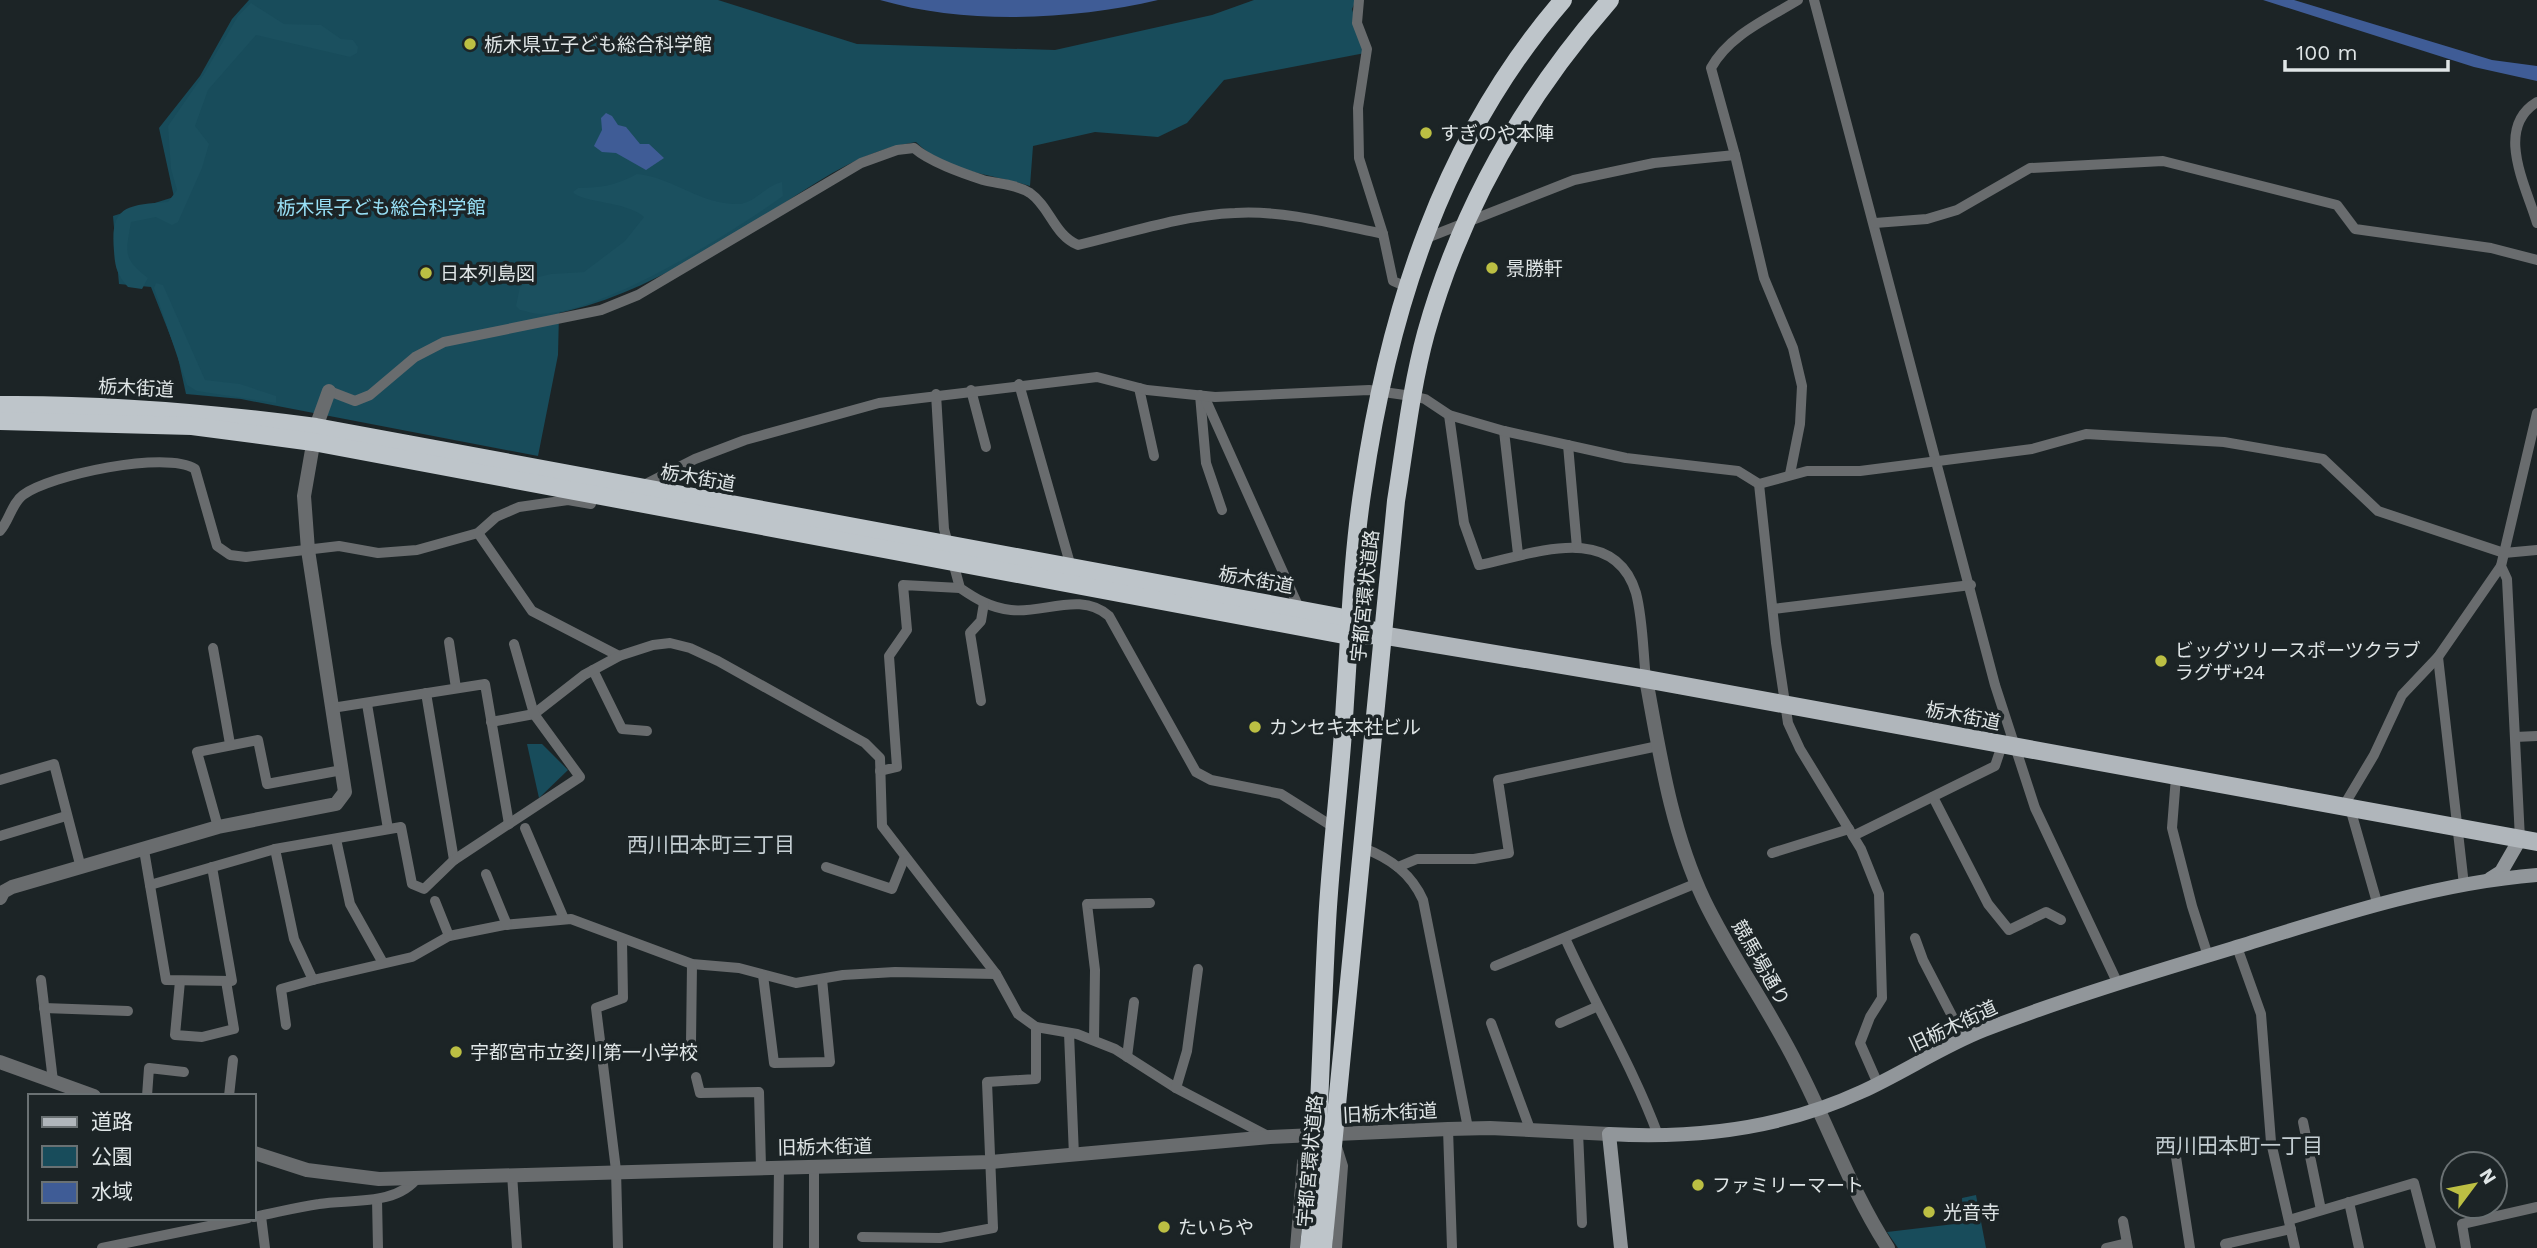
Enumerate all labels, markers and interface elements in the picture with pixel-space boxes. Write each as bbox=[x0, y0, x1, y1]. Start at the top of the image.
scale bar bbox=[2285, 28, 2448, 72]
place label: 栃木県立子ども総合科学館 bbox=[484, 33, 712, 56]
marker: 栃木県立子ども総合科学館 bbox=[462, 36, 478, 52]
text: 100 m bbox=[2296, 40, 2358, 65]
place label: すぎのや本陣 bbox=[1440, 122, 1554, 145]
marker: すぎのや本陣 bbox=[1418, 125, 1434, 141]
park label: 栃木県子ども総合科学館 bbox=[276, 196, 486, 219]
place label: 景勝軒 bbox=[1506, 257, 1563, 280]
marker: 景勝軒 bbox=[1484, 260, 1500, 276]
place label: 日本列島図 bbox=[440, 262, 535, 285]
marker: 日本列島図 bbox=[418, 265, 434, 281]
street label: 栃木街道 bbox=[97, 375, 175, 401]
street label: 栃木街道 bbox=[659, 460, 737, 496]
street label: 宇都宮環状道路 bbox=[1347, 529, 1383, 663]
street label: 栃木街道 bbox=[1217, 562, 1295, 598]
place label: ビッグツリースポーツクラブ ラグザ+24 bbox=[2175, 639, 2421, 684]
marker: ビッグツリースポーツクラブ ラグザ+24 bbox=[2153, 653, 2169, 669]
street label: 栃木街道 bbox=[1923, 697, 2003, 735]
place label: カンセキ本社ビル bbox=[1269, 716, 1421, 739]
marker: カンセキ本社ビル bbox=[1247, 719, 1263, 735]
district label: 西川田本町三丁目 bbox=[627, 832, 795, 857]
street label: 競馬場通り bbox=[1727, 916, 1795, 1010]
street label: 旧栃木街道 bbox=[1905, 995, 2001, 1057]
place label: 宇都宮市立姿川第一小学校 bbox=[470, 1041, 698, 1064]
marker: 宇都宮市立姿川第一小学校 bbox=[448, 1044, 464, 1060]
legend bbox=[28, 1094, 256, 1220]
street label: 宇都宮環状道路 bbox=[1293, 1094, 1327, 1228]
street label: 旧栃木街道 bbox=[1342, 1099, 1438, 1127]
text: 道路 bbox=[91, 1109, 133, 1134]
district label: 西川田本町一丁目 bbox=[2155, 1133, 2323, 1158]
street label: 旧栃木街道 bbox=[777, 1135, 873, 1159]
text: 公園 bbox=[91, 1144, 133, 1169]
north arrow bbox=[2439, 1150, 2509, 1220]
text: N bbox=[2475, 1164, 2501, 1188]
place label: ファミリーマート bbox=[1712, 1174, 1864, 1197]
marker: ファミリーマート bbox=[1690, 1177, 1706, 1193]
text: 水域 bbox=[91, 1179, 133, 1204]
place label: 光音寺 bbox=[1943, 1201, 2000, 1224]
marker: 光音寺 bbox=[1921, 1204, 1937, 1220]
place label: たいらや bbox=[1178, 1216, 1254, 1239]
marker: たいらや bbox=[1156, 1219, 1172, 1235]

